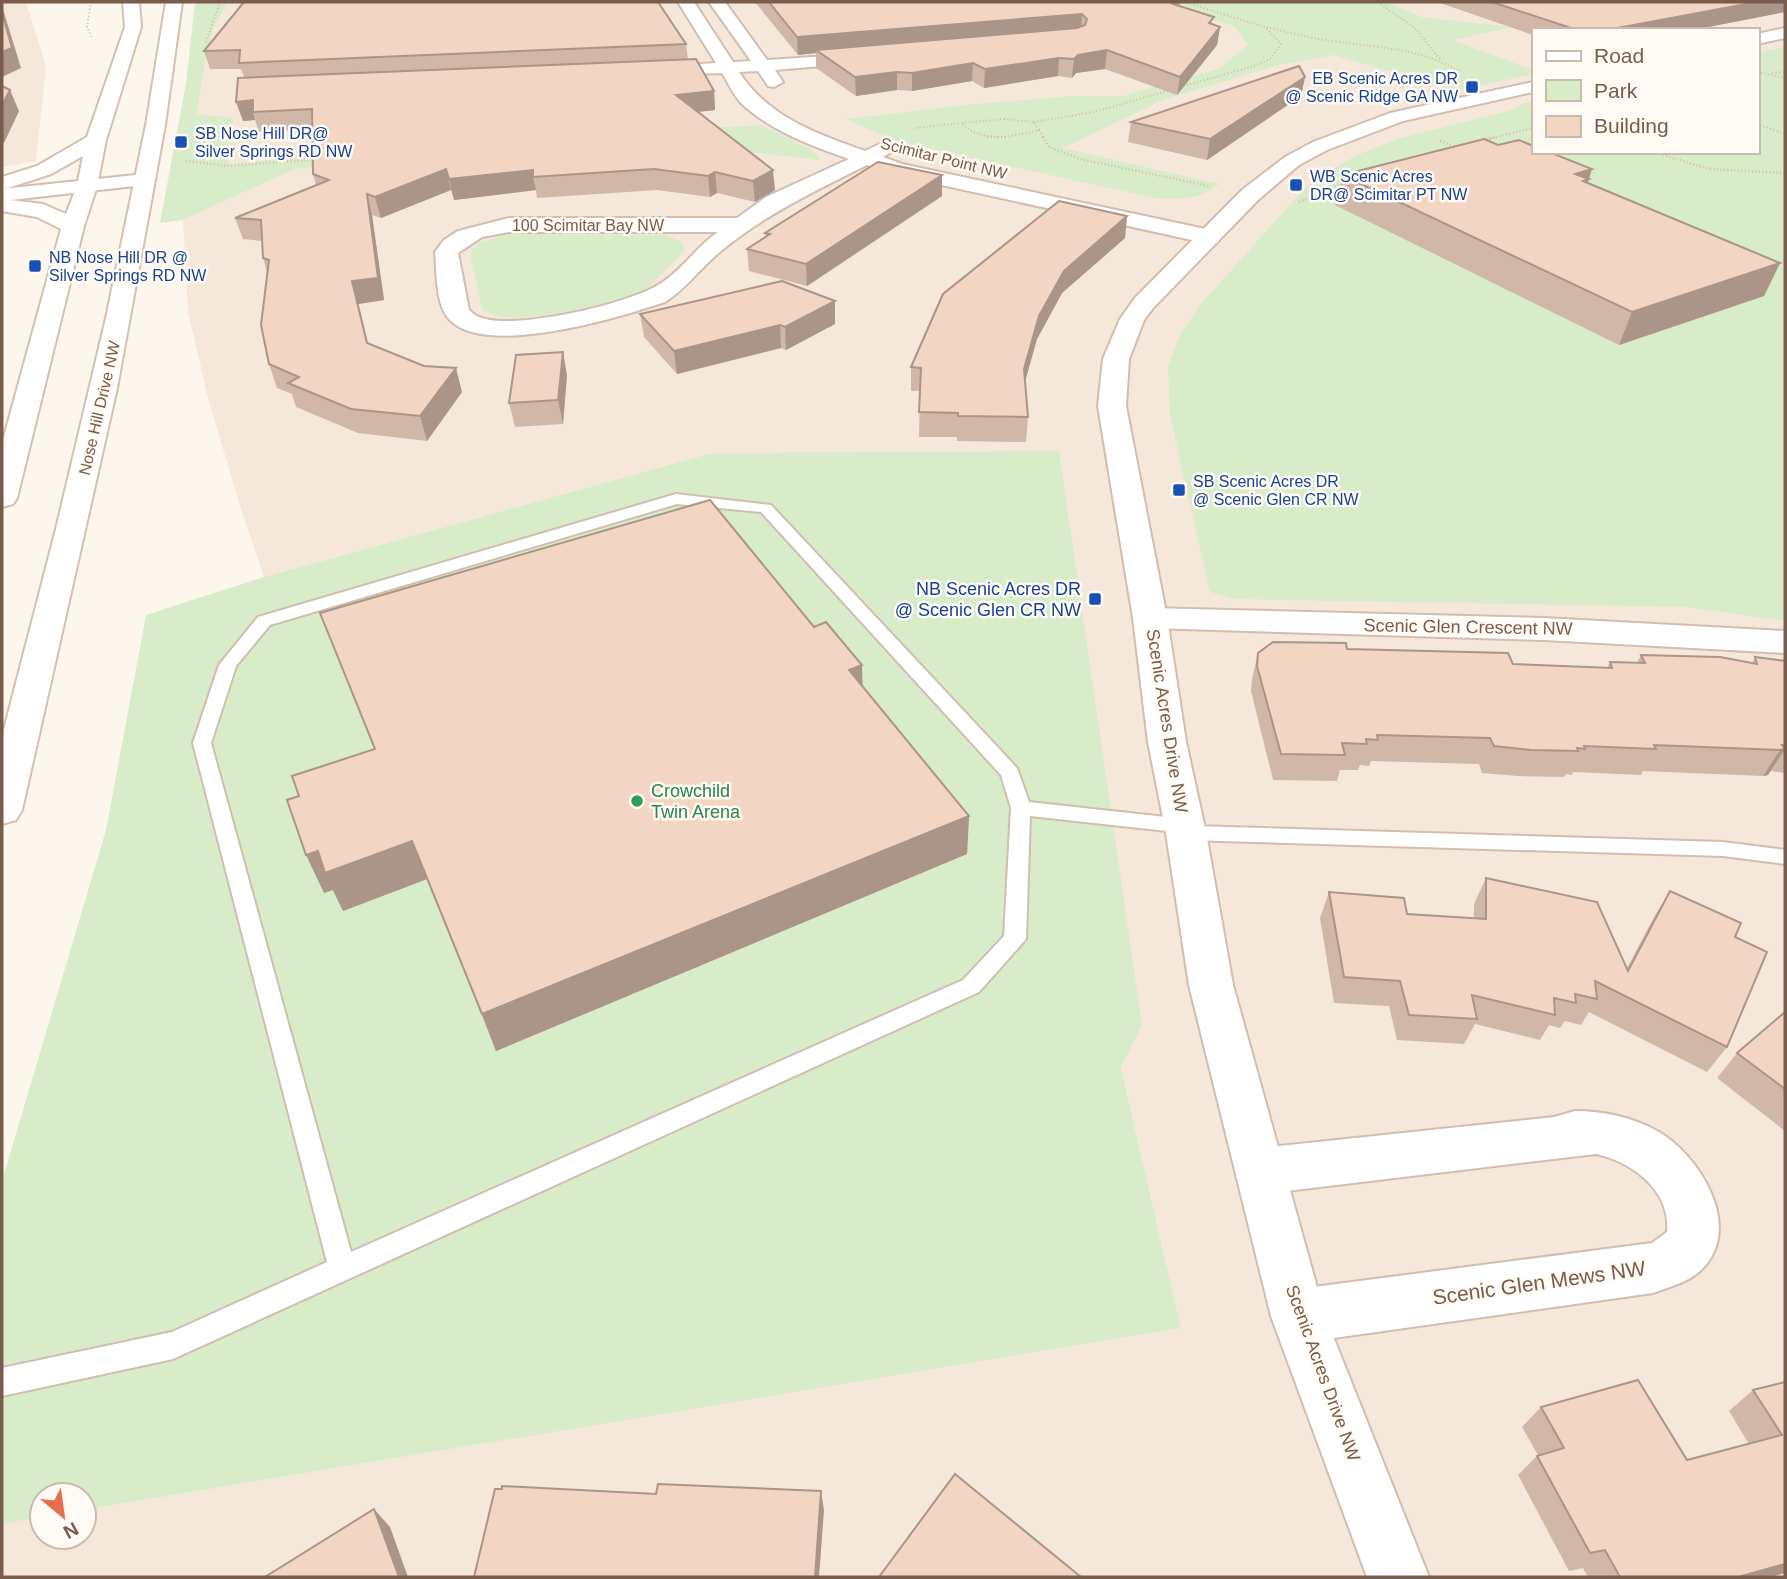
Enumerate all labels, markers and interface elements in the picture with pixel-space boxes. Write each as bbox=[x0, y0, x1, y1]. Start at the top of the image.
legend bbox=[1532, 28, 1759, 154]
text: Road bbox=[1594, 44, 1644, 67]
place label: EB Scenic Acres DR @ Scenic Ridge GA NW bbox=[1285, 70, 1459, 105]
marker: EB Scenic Acres DR @ Scenic Ridge GA NW bbox=[1464, 79, 1480, 95]
text: Park bbox=[1594, 79, 1638, 102]
text: Building bbox=[1594, 114, 1669, 137]
place label: SB Nose Hill DR@ Silver Springs RD NW bbox=[195, 125, 353, 160]
marker: SB Nose Hill DR@ Silver Springs RD NW bbox=[173, 134, 189, 150]
street label: Scimitar Point NW bbox=[879, 135, 1010, 183]
place label: WB Scenic Acres DR@ Scimitar PT NW bbox=[1310, 168, 1468, 203]
marker: WB Scenic Acres DR@ Scimitar PT NW bbox=[1288, 177, 1304, 193]
street label: 100 Scimitar Bay NW bbox=[512, 217, 665, 234]
place label: NB Nose Hill DR @ Silver Springs RD NW bbox=[49, 249, 207, 284]
marker: NB Nose Hill DR @ Silver Springs RD NW bbox=[27, 258, 43, 274]
street label: Nose Hill Drive NW bbox=[76, 339, 123, 477]
place label: SB Scenic Acres DR @ Scenic Glen CR NW bbox=[1193, 473, 1360, 508]
marker: SB Scenic Acres DR @ Scenic Glen CR NW bbox=[1171, 482, 1187, 498]
place label: NB Scenic Acres DR @ Scenic Glen CR NW bbox=[895, 579, 1081, 620]
marker: NB Scenic Acres DR @ Scenic Glen CR NW bbox=[1087, 591, 1103, 607]
street label: Scenic Glen Crescent NW bbox=[1363, 615, 1573, 639]
street label: Scenic Acres Drive NW bbox=[1143, 628, 1191, 814]
place label: Crowchild Twin Arena bbox=[651, 781, 741, 822]
marker: Crowchild Twin Arena bbox=[629, 793, 645, 809]
street label: Scenic Glen Mews NW bbox=[1431, 1256, 1647, 1309]
street label: Scenic Acres Drive NW bbox=[1282, 1282, 1364, 1464]
north arrow bbox=[28, 1481, 98, 1551]
text: N bbox=[60, 1518, 82, 1543]

